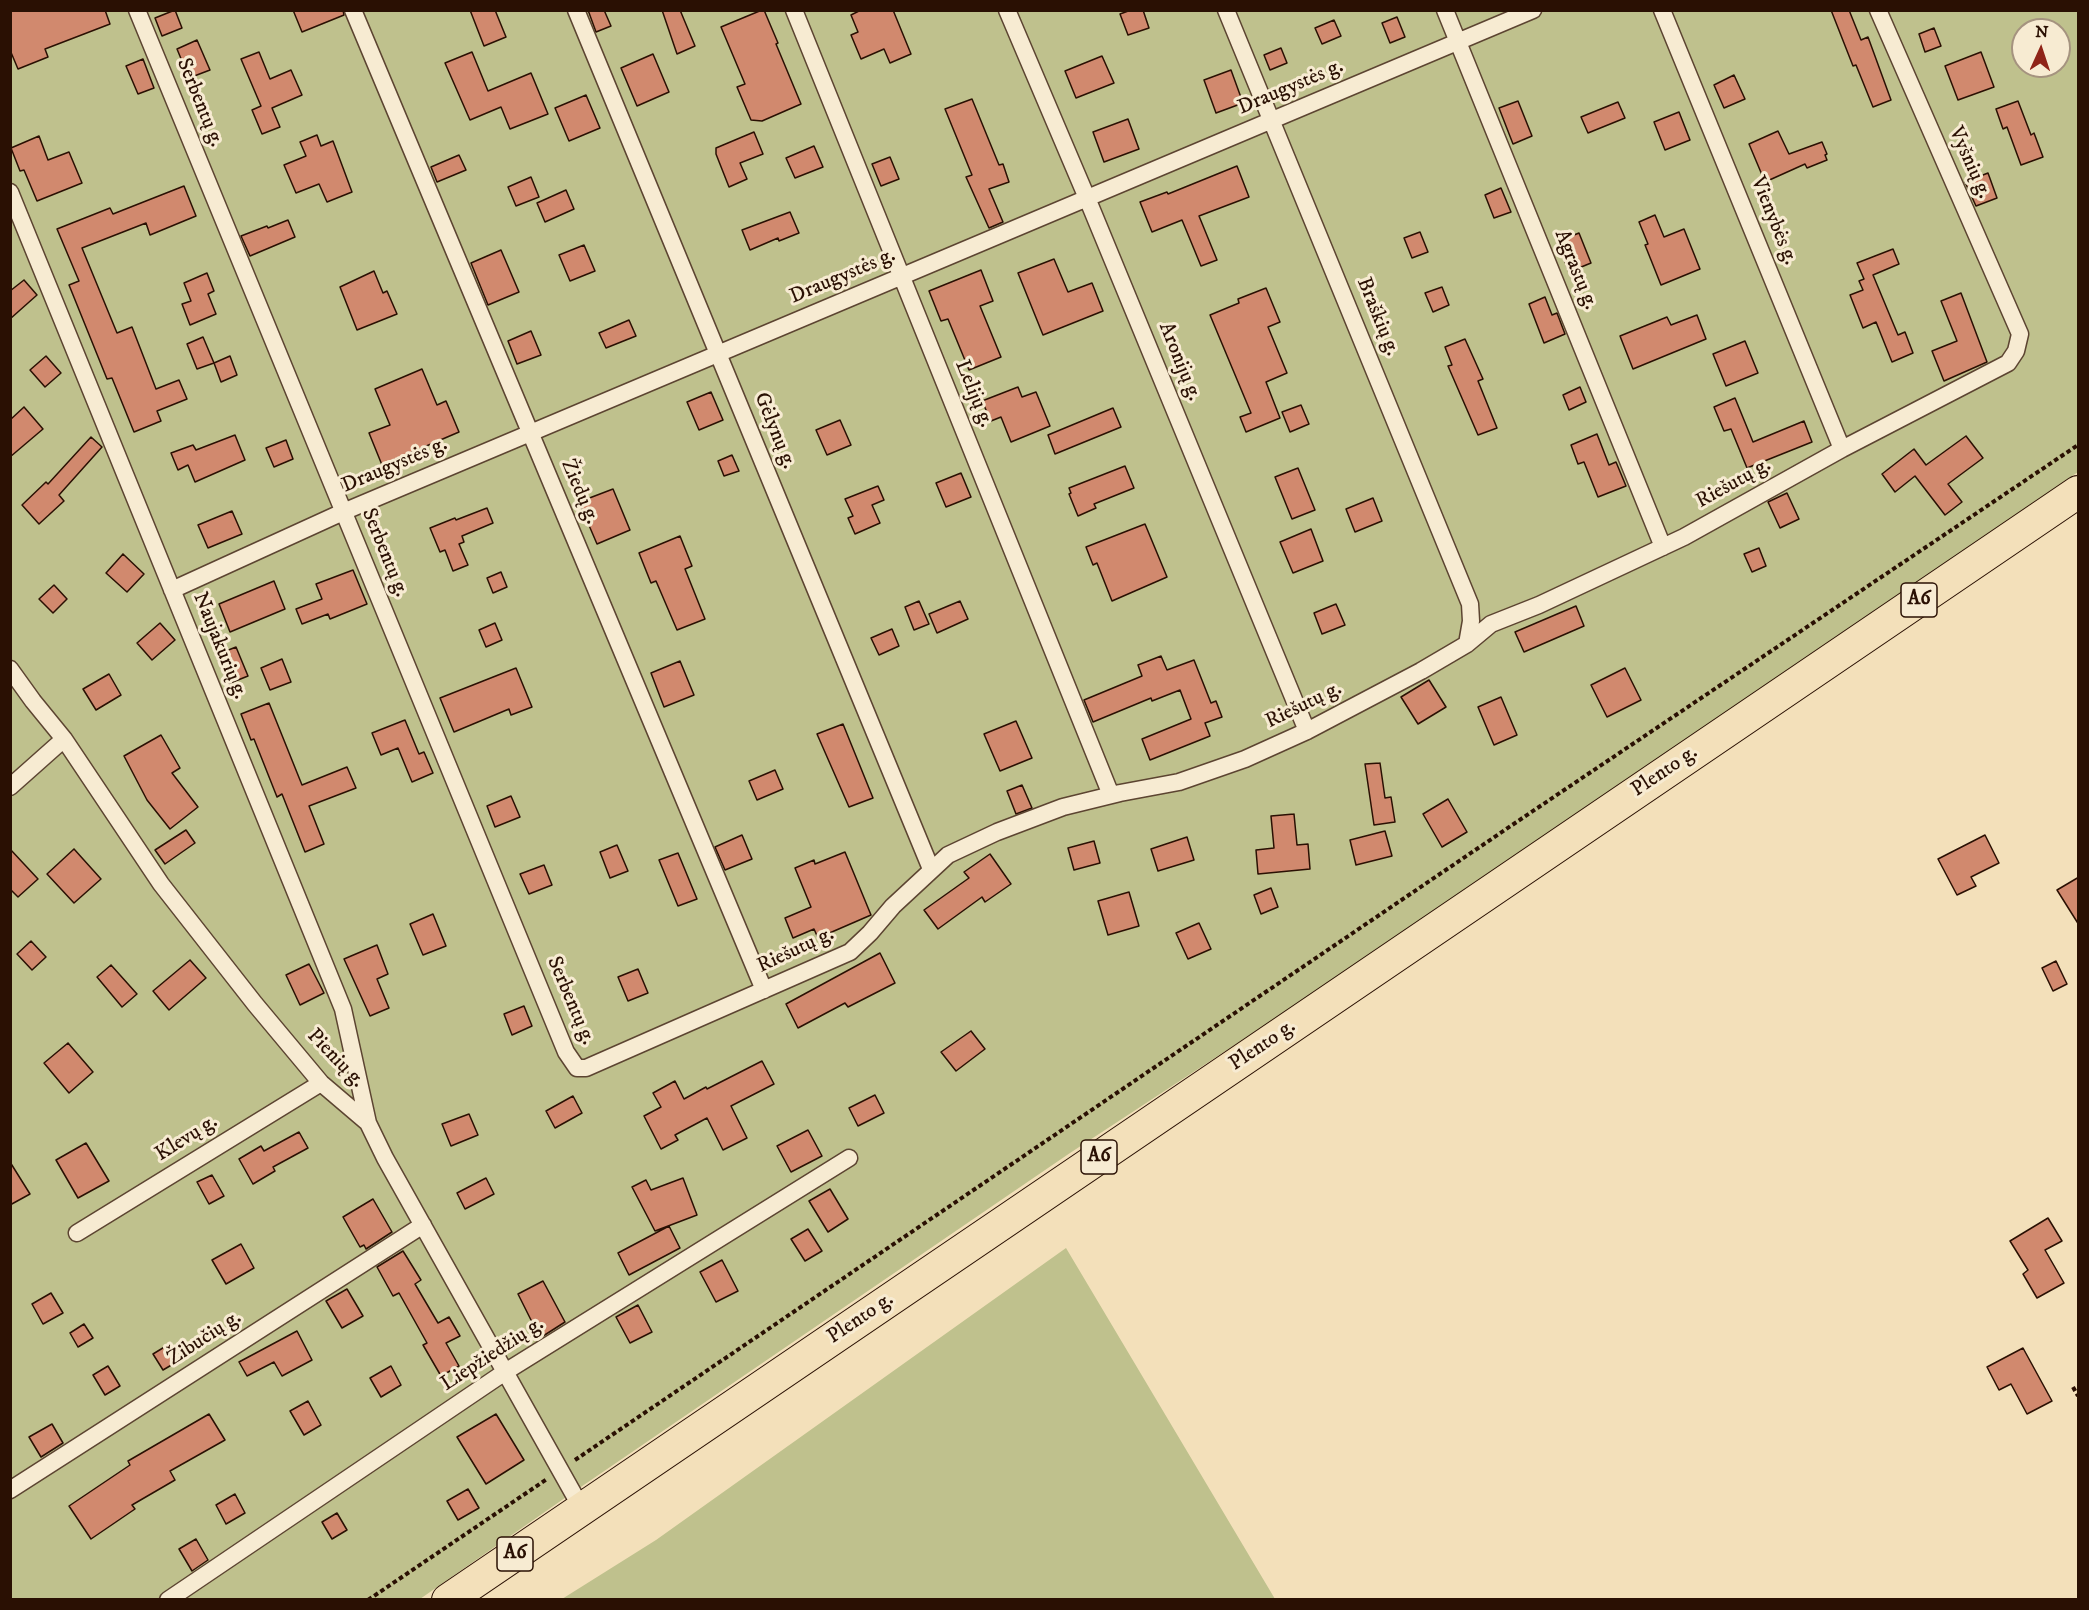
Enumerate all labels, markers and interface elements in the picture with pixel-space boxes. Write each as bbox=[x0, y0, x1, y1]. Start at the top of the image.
north arrow bbox=[2011, 18, 2071, 78]
text: N bbox=[2035, 22, 2049, 42]
street label: Serbentų g. bbox=[170, 55, 228, 151]
street label: Draugystės g. bbox=[1234, 55, 1348, 121]
street label: Vyšnių g. bbox=[1942, 123, 1996, 203]
street label: Vienybės g. bbox=[1744, 173, 1802, 269]
street label: Agrastų g. bbox=[1548, 226, 1602, 314]
street label: Draugystės g. bbox=[786, 244, 900, 310]
street label: Braškių g. bbox=[1350, 274, 1404, 360]
street label: Aronijų g. bbox=[1152, 319, 1206, 405]
street label: Lelijų g. bbox=[948, 357, 998, 431]
street label: Gėlynų g. bbox=[747, 389, 801, 473]
street label: Draugystės g. bbox=[338, 433, 452, 499]
street label: Riešutų g. bbox=[1692, 453, 1776, 515]
street label: Žiedų g. bbox=[554, 456, 604, 528]
street label: Serbentų g. bbox=[355, 505, 413, 601]
road number: A6 bbox=[1901, 583, 1937, 617]
street label: Naujakurių g. bbox=[186, 589, 252, 703]
street label: Riešutų g. bbox=[1262, 677, 1346, 735]
street label: Plento g. bbox=[1627, 741, 1703, 803]
street label: Riešutų g. bbox=[754, 922, 838, 980]
street label: Serbentų g. bbox=[540, 953, 600, 1049]
street label: Plento g. bbox=[1225, 1015, 1301, 1077]
street label: Pienių g. bbox=[301, 1024, 369, 1094]
street label: Klevų g. bbox=[151, 1110, 223, 1168]
road number: A6 bbox=[1081, 1140, 1117, 1174]
street label: Plento g. bbox=[823, 1288, 899, 1350]
street label: Žibučių g. bbox=[163, 1306, 247, 1372]
street label: Liepžiedžių g. bbox=[437, 1312, 549, 1398]
road number: A6 bbox=[497, 1537, 533, 1571]

